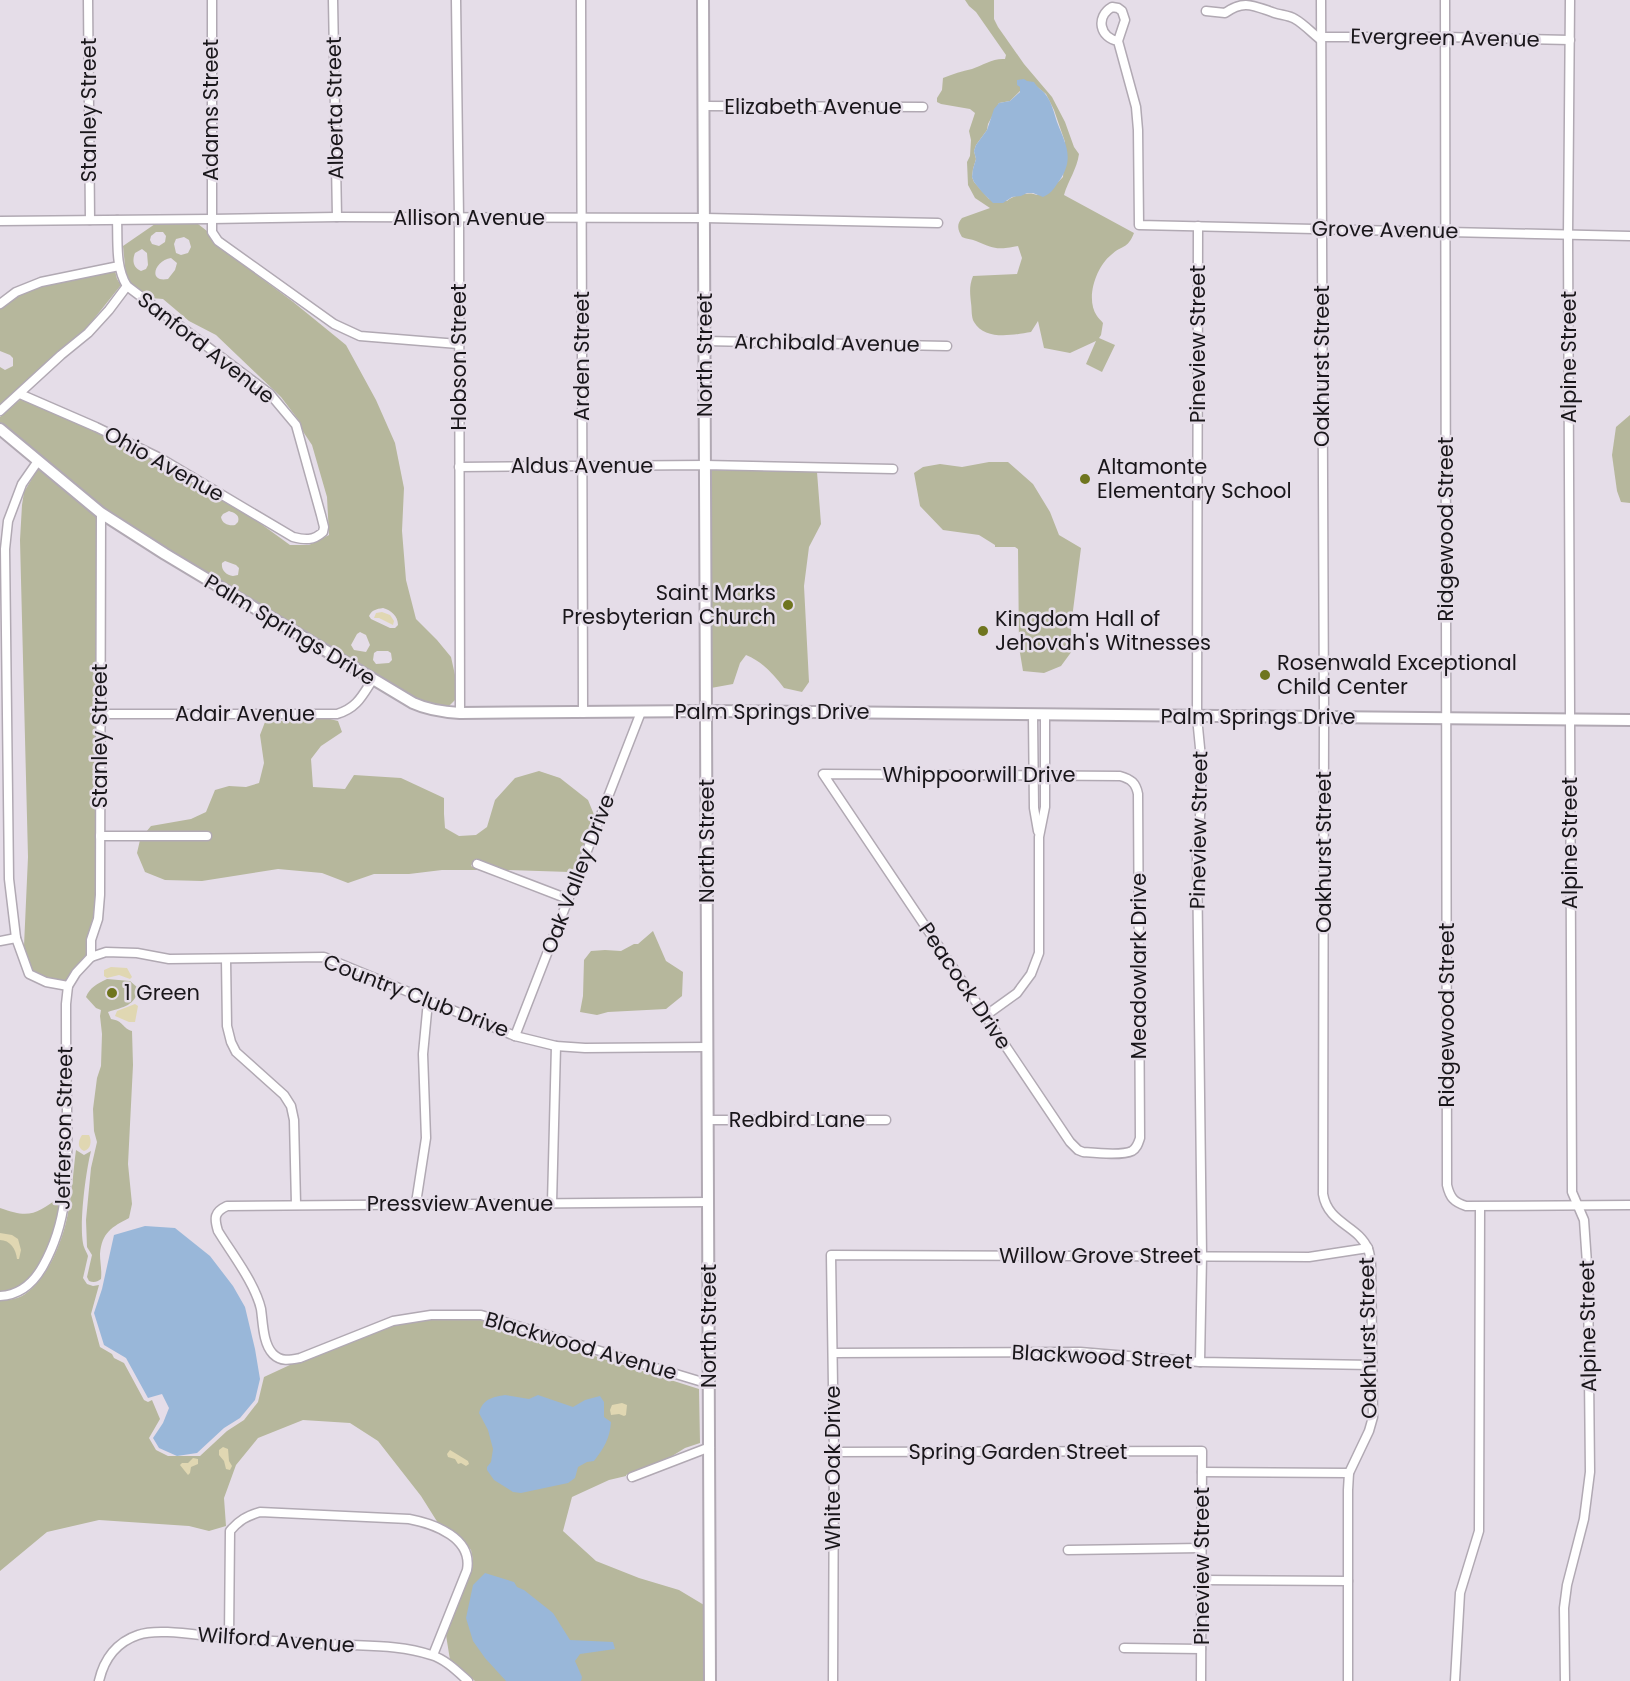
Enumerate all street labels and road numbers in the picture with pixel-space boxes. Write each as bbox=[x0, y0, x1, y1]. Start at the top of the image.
street label: Evergreen Avenue bbox=[1350, 21, 1540, 54]
street label: Alberta Street bbox=[319, 36, 350, 180]
street label: Stanley Street bbox=[74, 38, 103, 182]
street label: Adams Street bbox=[196, 39, 225, 181]
street label: Elizabeth Avenue bbox=[724, 92, 902, 121]
street label: Allison Avenue bbox=[393, 203, 545, 232]
street label: Grove Avenue bbox=[1311, 214, 1459, 245]
street label: Pineview Street bbox=[1183, 265, 1212, 423]
street label: Hobson Street bbox=[444, 283, 473, 431]
street label: Sanford Avenue bbox=[132, 285, 281, 410]
street label: Oakhurst Street bbox=[1307, 285, 1336, 447]
street label: Arden Street bbox=[567, 291, 596, 421]
street label: Alpine Street bbox=[1554, 291, 1583, 423]
street label: North Street bbox=[690, 293, 719, 417]
street label: Archibald Avenue bbox=[734, 326, 920, 359]
street label: Ohio Avenue bbox=[99, 419, 229, 508]
street label: Ridgewood Street bbox=[1431, 437, 1460, 621]
street label: Aldus Avenue bbox=[511, 451, 653, 480]
street label: Palm Springs Drive bbox=[199, 567, 381, 692]
street label: Stanley Street bbox=[85, 664, 114, 808]
street label: Palm Springs Drive bbox=[674, 697, 870, 726]
street label: Adair Avenue bbox=[175, 699, 315, 728]
street label: Palm Springs Drive bbox=[1160, 702, 1356, 731]
street label: Pineview Street bbox=[1183, 751, 1214, 909]
street label: Whippoorwill Drive bbox=[882, 760, 1076, 789]
street label: Oakhurst Street bbox=[1309, 771, 1338, 933]
street label: Alpine Street bbox=[1555, 777, 1584, 909]
street label: North Street bbox=[692, 779, 721, 903]
street label: Oak Valley Drive bbox=[534, 790, 621, 958]
street label: Meadowlark Drive bbox=[1124, 873, 1153, 1059]
street label: Peacock Drive bbox=[912, 917, 1019, 1055]
street label: Ridgewood Street bbox=[1432, 923, 1461, 1107]
street label: Country Club Drive bbox=[319, 947, 513, 1044]
street label: Jefferson Street bbox=[48, 1046, 79, 1210]
street label: Redbird Lane bbox=[729, 1105, 865, 1134]
street label: Pressview Avenue bbox=[367, 1189, 553, 1218]
street label: Willow Grove Street bbox=[999, 1241, 1201, 1270]
street label: Oakhurst Street bbox=[1352, 1257, 1383, 1419]
street label: Alpine Street bbox=[1572, 1260, 1603, 1392]
street label: North Street bbox=[694, 1264, 723, 1388]
street label: Blackwood Avenue bbox=[482, 1304, 681, 1387]
street label: Blackwood Street bbox=[1011, 1337, 1193, 1376]
street label: White Oak Drive bbox=[818, 1385, 847, 1551]
street label: Spring Garden Street bbox=[909, 1437, 1127, 1466]
street label: Pineview Street bbox=[1187, 1487, 1216, 1645]
street label: Wilford Avenue bbox=[196, 1620, 356, 1659]

